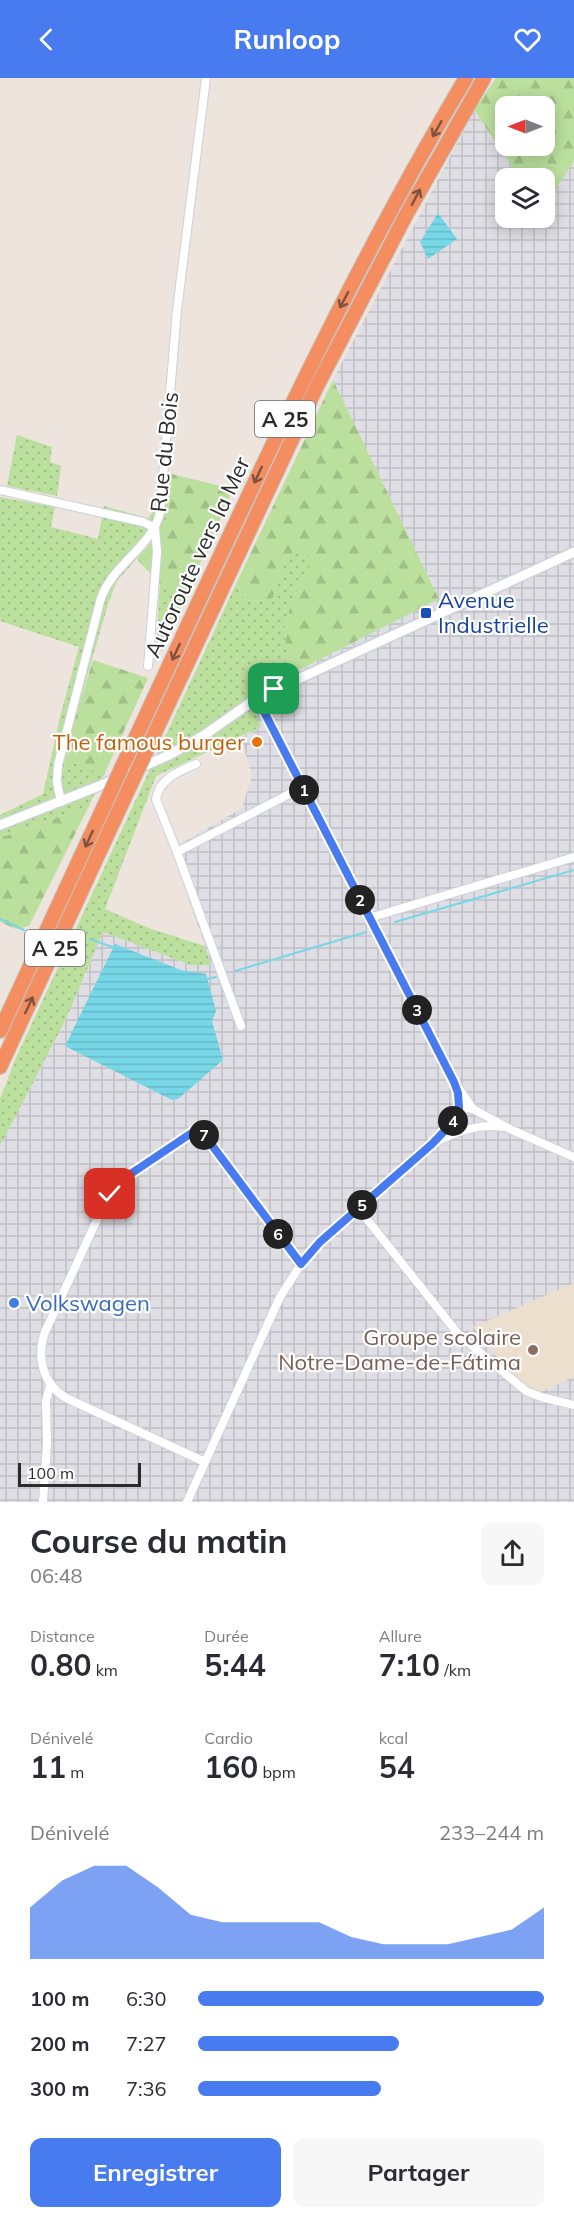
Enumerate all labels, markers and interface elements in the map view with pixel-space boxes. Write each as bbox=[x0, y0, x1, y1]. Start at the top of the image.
text: Runloop bbox=[233, 22, 341, 56]
icon: back bbox=[30, 23, 63, 56]
icon: heart bbox=[511, 23, 544, 56]
north arrow bbox=[495, 96, 555, 156]
map controls bbox=[495, 96, 555, 228]
one-way arrow bbox=[431, 120, 443, 137]
button: layers bbox=[495, 168, 555, 228]
one-way arrow bbox=[411, 189, 422, 207]
one-way arrow bbox=[338, 291, 350, 308]
street label: Rue du Bois bbox=[144, 390, 184, 514]
road number: A 25 bbox=[255, 401, 315, 437]
street label: Autoroute vers la Mer bbox=[138, 452, 256, 662]
one-way arrow bbox=[252, 465, 264, 483]
place label: Avenue Industrielle bbox=[438, 586, 549, 639]
marker: Avenue Industrielle bbox=[419, 606, 433, 620]
one-way arrow bbox=[169, 642, 181, 660]
pin bbox=[248, 663, 299, 714]
icon: arrive bbox=[257, 672, 290, 705]
place label: The famous burger bbox=[52, 728, 245, 756]
marker: The famous burger bbox=[250, 735, 264, 749]
pin: 1 bbox=[289, 775, 319, 805]
text: 1 bbox=[299, 780, 309, 800]
one-way arrow bbox=[83, 830, 94, 848]
pin: 2 bbox=[345, 885, 375, 915]
text: 2 bbox=[355, 890, 365, 910]
road number: A 25 bbox=[25, 930, 85, 966]
pin: 3 bbox=[402, 995, 432, 1025]
one-way arrow bbox=[23, 996, 35, 1014]
text: 3 bbox=[412, 1000, 422, 1020]
pin: 4 bbox=[438, 1106, 468, 1136]
text: 4 bbox=[448, 1111, 458, 1131]
pin: 7 bbox=[189, 1120, 219, 1150]
text: 7 bbox=[199, 1125, 209, 1145]
pin bbox=[84, 1168, 135, 1219]
icon: check bbox=[93, 1177, 126, 1210]
pin: 5 bbox=[347, 1190, 377, 1220]
text: 5 bbox=[357, 1195, 367, 1215]
pin: 6 bbox=[263, 1219, 293, 1249]
text: 6 bbox=[273, 1224, 283, 1244]
place label: Volkswagen bbox=[26, 1289, 150, 1317]
marker: Volkswagen bbox=[7, 1296, 21, 1310]
place label: Groupe scolaire Notre-Dame-de-Fátima bbox=[278, 1323, 521, 1376]
marker: Groupe scolaire Notre-Dame-de-Fátima bbox=[526, 1343, 540, 1357]
scale bar bbox=[18, 1460, 141, 1488]
text: 100 m bbox=[27, 1463, 74, 1483]
text: Course du matin bbox=[30, 1520, 287, 1561]
button: share bbox=[481, 1522, 544, 1585]
text: 06:48 bbox=[30, 1563, 83, 1588]
text: Distance bbox=[30, 1626, 95, 1646]
text: Durée bbox=[204, 1626, 249, 1646]
text: Allure bbox=[379, 1626, 422, 1646]
text: 0.80 bbox=[30, 1646, 91, 1684]
text: 5:44 bbox=[204, 1646, 266, 1684]
text: 7:10 bbox=[379, 1646, 440, 1684]
text: km bbox=[91, 1660, 118, 1680]
text: /km bbox=[440, 1660, 471, 1680]
text: Dénivelé bbox=[30, 1728, 93, 1748]
text: Cardio bbox=[204, 1728, 253, 1748]
text: kcal bbox=[379, 1728, 408, 1748]
text: 11 bbox=[30, 1748, 66, 1786]
text: 160 bbox=[204, 1748, 258, 1786]
text: 54 bbox=[379, 1748, 415, 1786]
text: m bbox=[66, 1762, 84, 1782]
text: bpm bbox=[258, 1762, 296, 1782]
text: Dénivelé bbox=[30, 1820, 109, 1845]
text: 233–244 m bbox=[439, 1820, 544, 1845]
text: 100 m bbox=[30, 1986, 89, 2011]
text: 6:30 bbox=[126, 1986, 167, 2011]
text: 200 m bbox=[30, 2031, 89, 2056]
text: 7:27 bbox=[126, 2031, 167, 2056]
text: 300 m bbox=[30, 2076, 89, 2101]
text: 7:36 bbox=[126, 2076, 167, 2101]
button: Enregistrer bbox=[30, 2138, 281, 2207]
button: Partager bbox=[293, 2138, 544, 2207]

